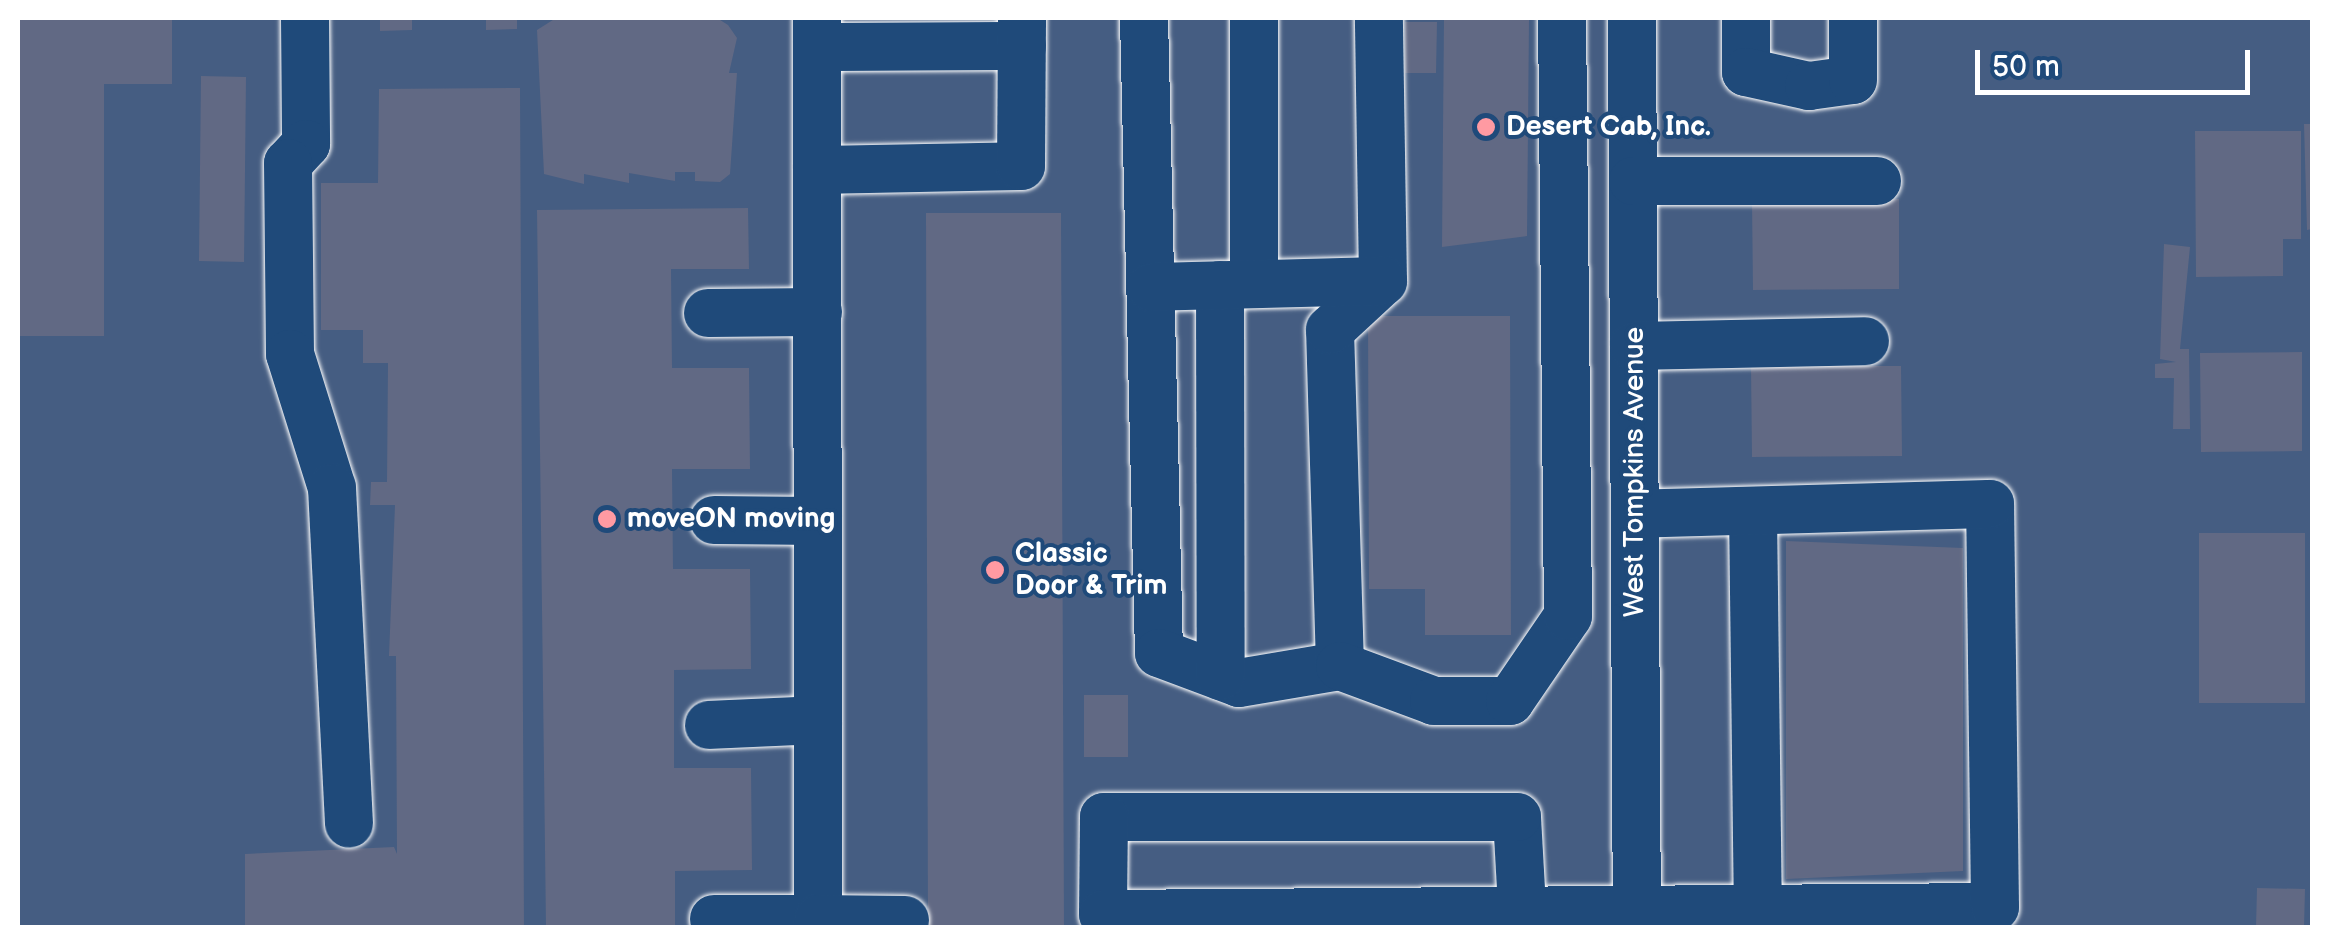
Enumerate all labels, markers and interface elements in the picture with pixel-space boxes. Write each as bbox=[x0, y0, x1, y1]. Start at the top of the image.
scale bar bbox=[1980, 30, 2255, 92]
text: 50 m bbox=[1992, 49, 2060, 85]
place label: Desert Cab, Inc. bbox=[1506, 110, 1711, 144]
marker: Desert Cab, Inc. bbox=[1475, 116, 1497, 138]
street label: West Tompkins Avenue bbox=[1618, 326, 1652, 618]
place label: moveON moving bbox=[627, 502, 835, 536]
marker: moveON moving bbox=[596, 508, 618, 530]
place label: Classic Door & Trim bbox=[1015, 537, 1167, 603]
marker: Classic Door & Trim bbox=[984, 559, 1006, 581]

